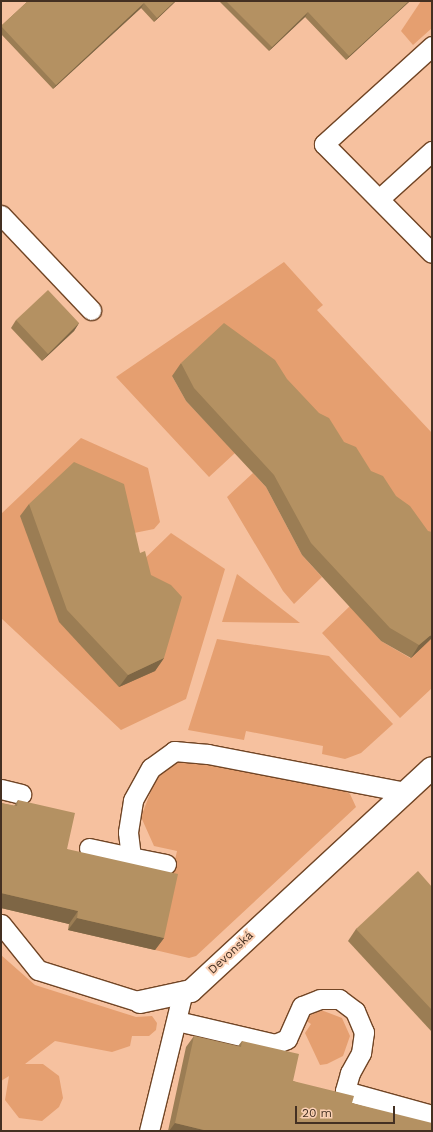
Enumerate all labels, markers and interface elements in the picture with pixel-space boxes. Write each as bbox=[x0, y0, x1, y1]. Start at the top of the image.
street label: Devonská bbox=[206, 929, 256, 977]
scale bar bbox=[297, 1098, 397, 1124]
text: 20 m bbox=[302, 1106, 332, 1120]

